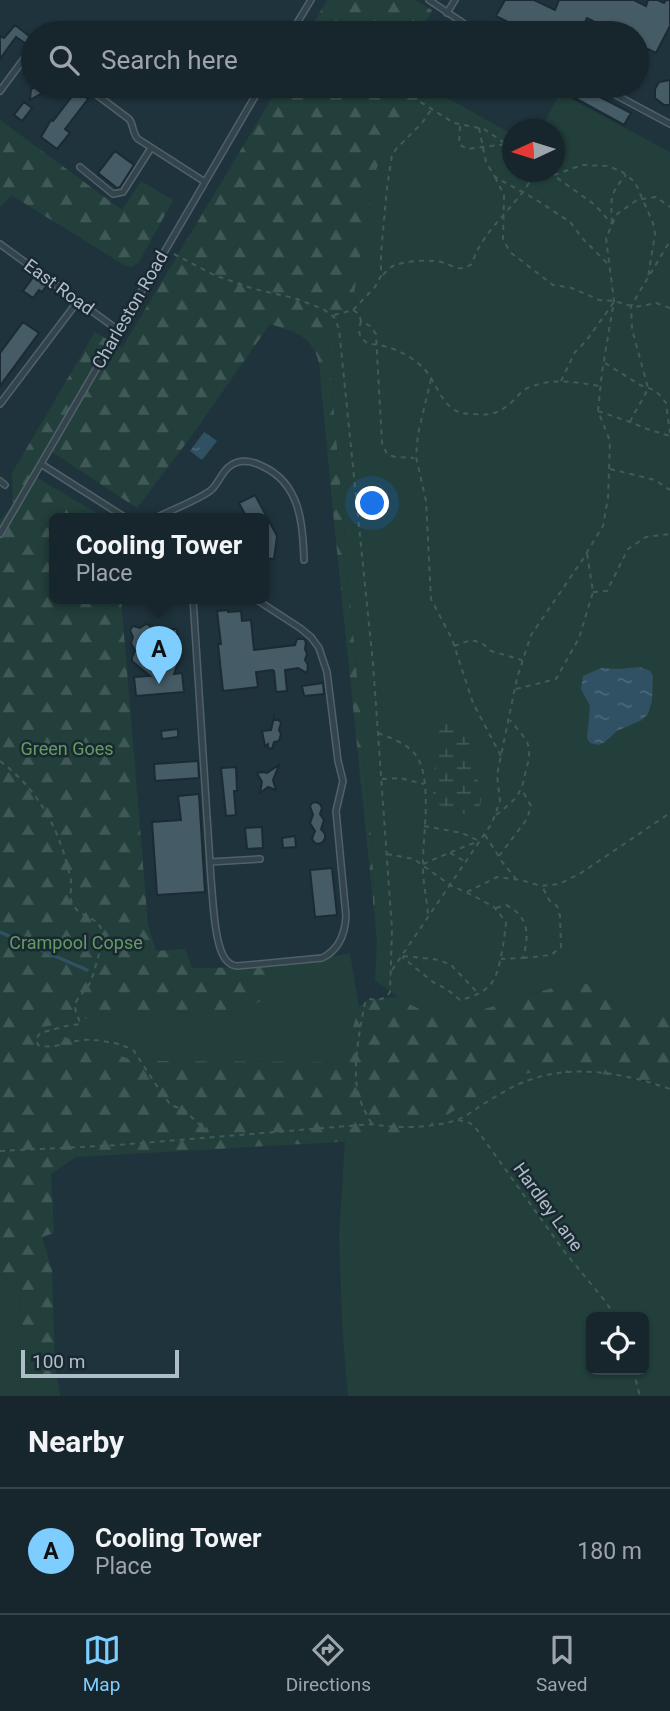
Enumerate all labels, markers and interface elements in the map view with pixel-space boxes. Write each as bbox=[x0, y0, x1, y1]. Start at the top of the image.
search box bbox=[21, 21, 649, 98]
icon: search bbox=[45, 41, 83, 79]
text: Search here bbox=[101, 45, 238, 75]
north arrow bbox=[502, 119, 565, 182]
street label: Charleston Road bbox=[87, 247, 172, 372]
street label: East Road bbox=[20, 254, 98, 319]
your location bbox=[355, 486, 389, 520]
popup bbox=[49, 513, 269, 604]
text: Cooling Tower bbox=[76, 530, 242, 560]
text: Place bbox=[76, 560, 133, 587]
pin: A bbox=[136, 626, 182, 684]
park label: Green Goes bbox=[20, 738, 114, 759]
park label: Crampool Copse bbox=[9, 932, 143, 953]
street label: Hardley Lane bbox=[509, 1158, 588, 1255]
map controls bbox=[586, 1312, 649, 1375]
button: locate bbox=[586, 1312, 649, 1375]
scale bar bbox=[21, 1347, 178, 1379]
text: 100 m bbox=[32, 1350, 85, 1373]
text: Nearby bbox=[28, 1424, 124, 1459]
text: Cooling Tower bbox=[95, 1523, 262, 1553]
text: A bbox=[43, 1538, 59, 1565]
text: 180 m bbox=[577, 1538, 642, 1565]
text: Place bbox=[95, 1553, 152, 1580]
tab: Map bbox=[83, 1631, 121, 1696]
tab: Directions bbox=[286, 1631, 371, 1696]
tab: Saved bbox=[536, 1631, 587, 1696]

